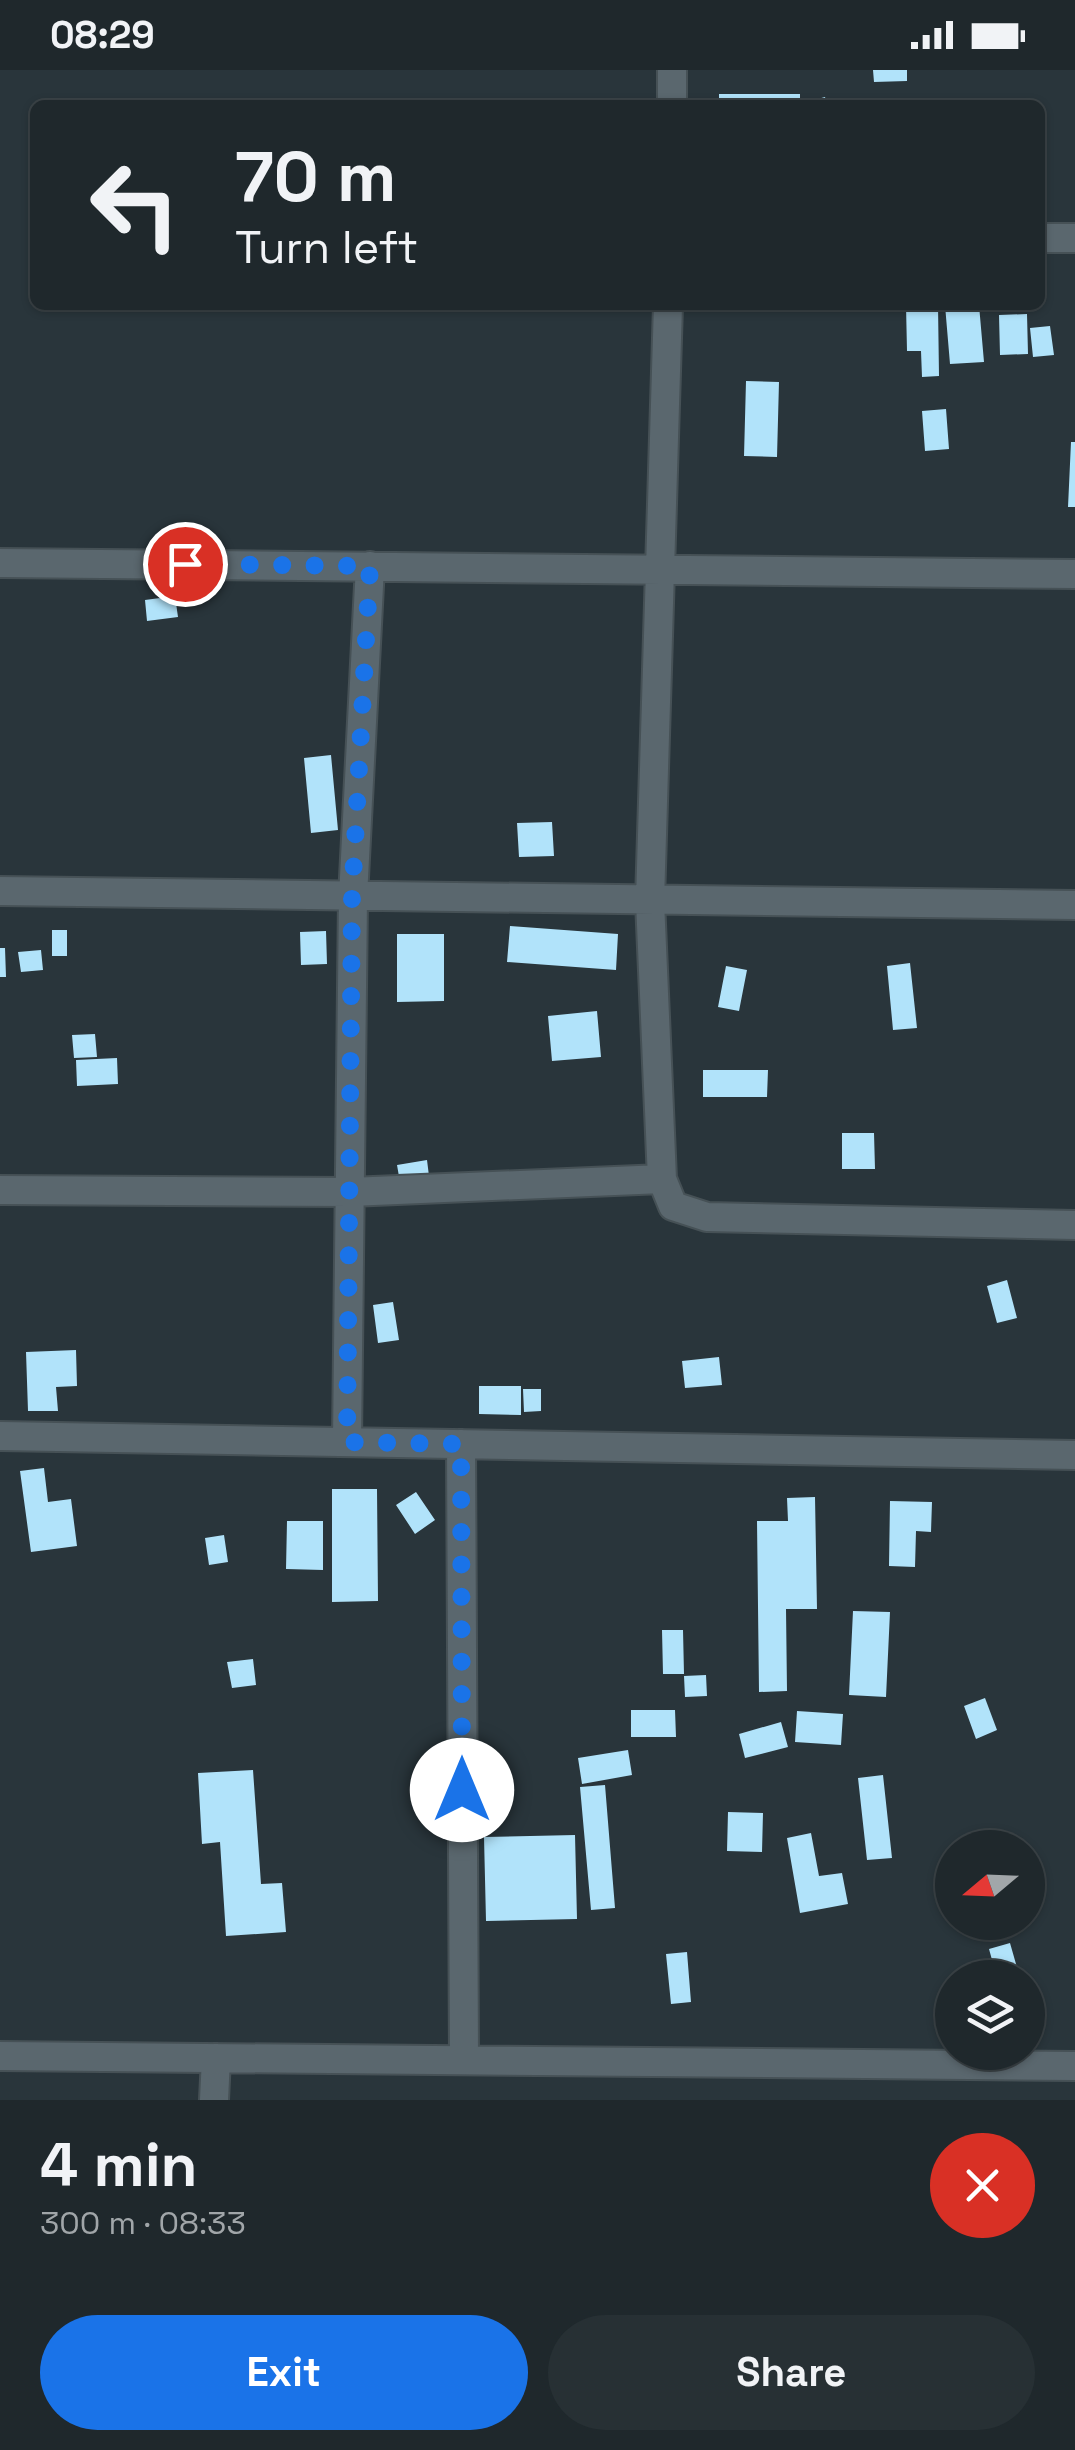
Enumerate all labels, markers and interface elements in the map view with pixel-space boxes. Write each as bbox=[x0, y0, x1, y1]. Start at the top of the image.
text: 08:29 bbox=[50, 11, 155, 59]
text: 70 m bbox=[235, 132, 396, 221]
icon: left bbox=[70, 140, 200, 270]
text: Turn left bbox=[235, 219, 418, 276]
pin bbox=[143, 522, 228, 607]
icon: arrive bbox=[158, 537, 213, 592]
position arrow bbox=[410, 1738, 514, 1842]
north arrow bbox=[935, 1830, 1045, 1940]
map controls bbox=[935, 1830, 1045, 2070]
button: layers bbox=[935, 1960, 1045, 2070]
text: 4 min bbox=[40, 2127, 198, 2204]
button: close bbox=[930, 2133, 1035, 2238]
text: 300 m · 08:33 bbox=[40, 2203, 246, 2243]
button: Exit bbox=[40, 2315, 528, 2430]
button: Share bbox=[548, 2315, 1035, 2430]

